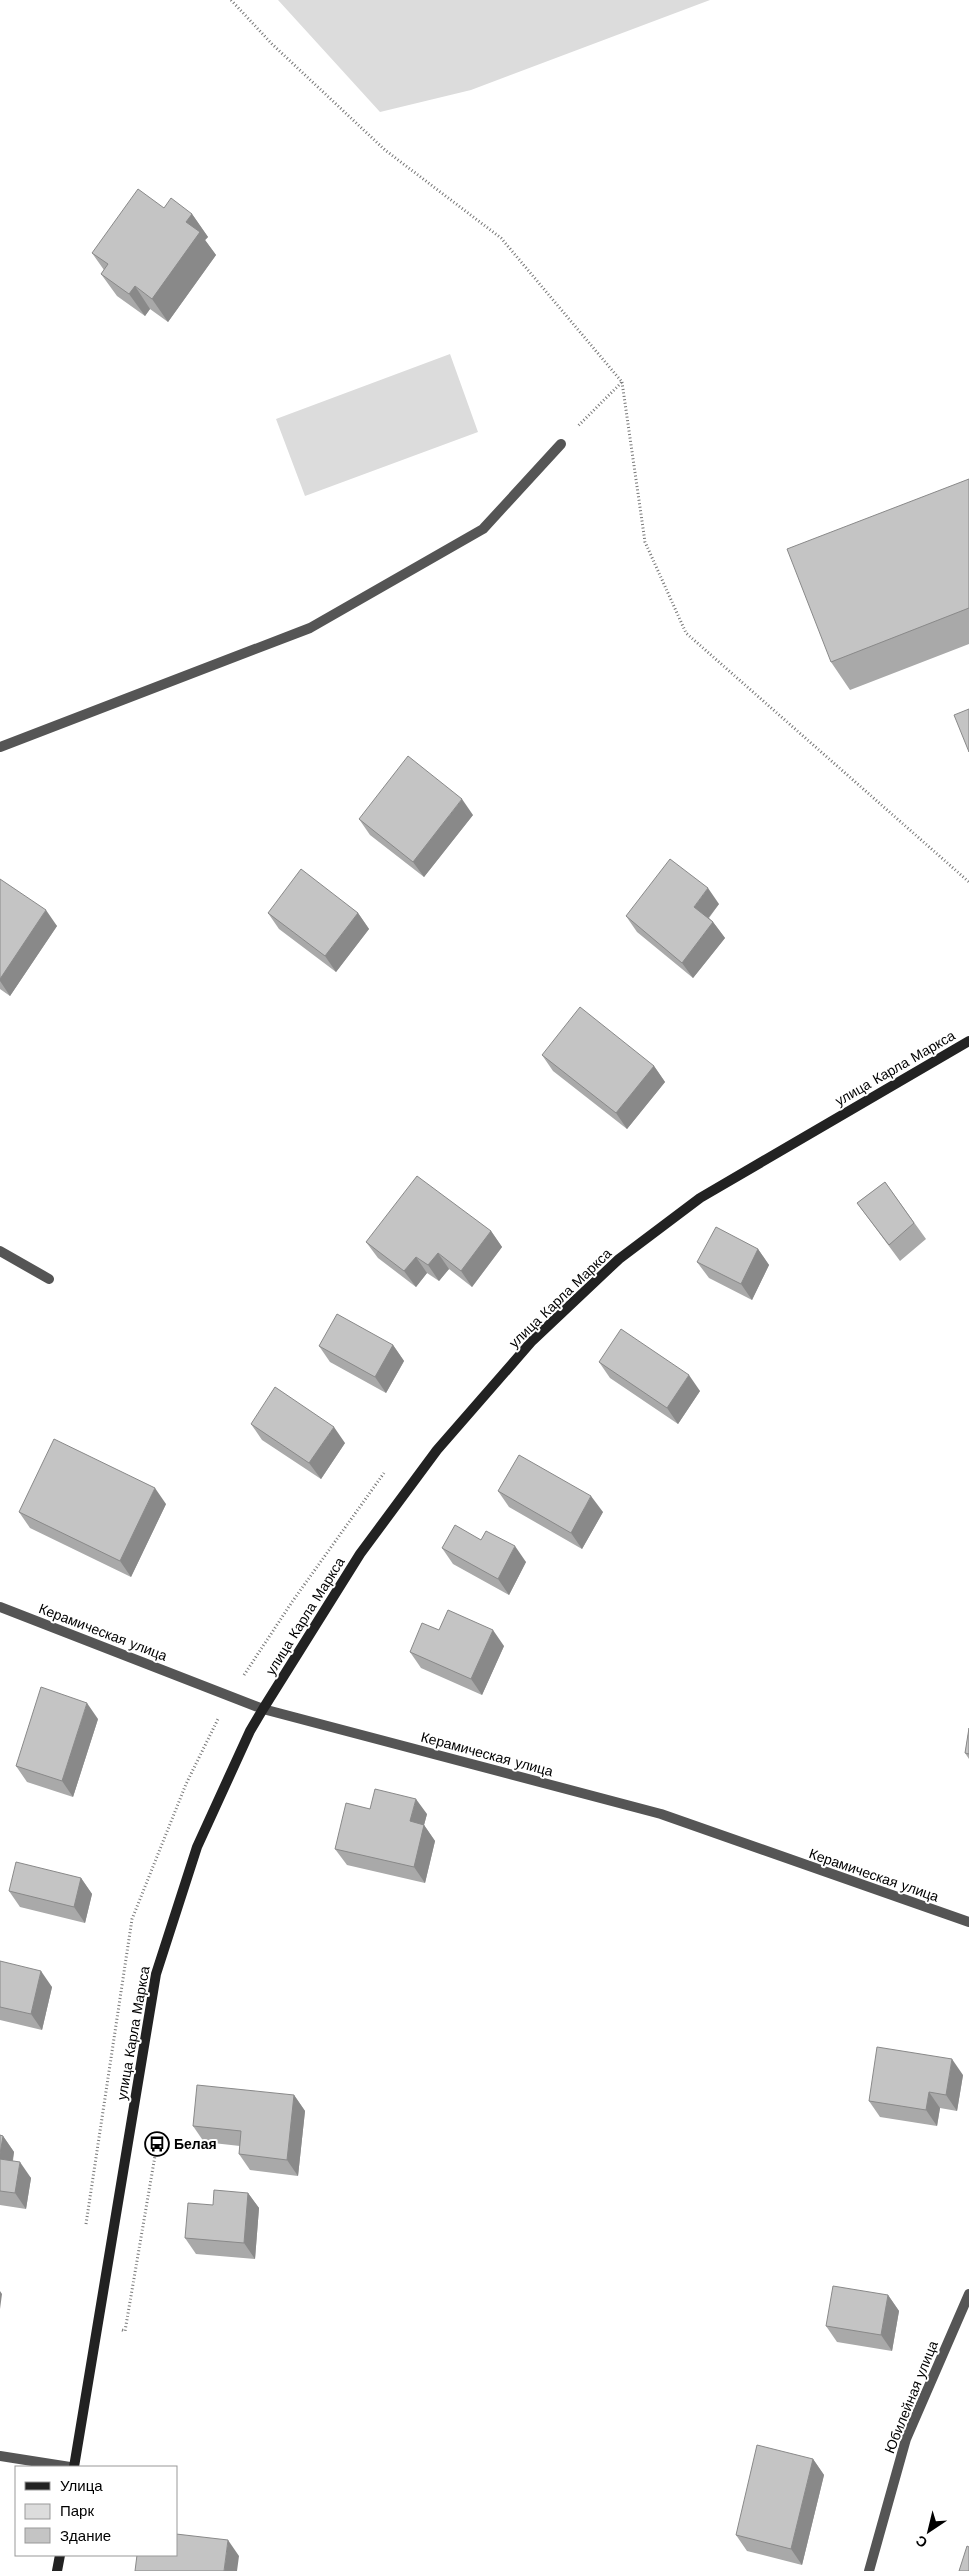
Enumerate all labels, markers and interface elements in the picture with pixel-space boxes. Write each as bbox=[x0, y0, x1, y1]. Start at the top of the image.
street label: улица Карла Маркса bbox=[832, 1027, 958, 1109]
street label: улица Карла Маркса bbox=[506, 1245, 615, 1351]
street label: улица Карла Маркса bbox=[262, 1554, 348, 1678]
street label: Керамическая улица bbox=[37, 1600, 170, 1664]
street label: Керамическая улица bbox=[419, 1729, 555, 1779]
street label: Керамическая улица bbox=[807, 1845, 941, 1905]
street label: улица Карла Маркса bbox=[113, 1965, 153, 2101]
bus stop icon: Белая bbox=[144, 2131, 170, 2157]
place label: Белая bbox=[174, 2136, 217, 2152]
street label: Юбилейная улица bbox=[881, 2338, 941, 2456]
legend bbox=[15, 2466, 178, 2556]
text: Улица bbox=[60, 2477, 103, 2495]
text: Парк bbox=[60, 2502, 94, 2520]
north arrow bbox=[904, 2506, 954, 2556]
text: Здание bbox=[60, 2527, 111, 2545]
text: С bbox=[913, 2532, 930, 2551]

